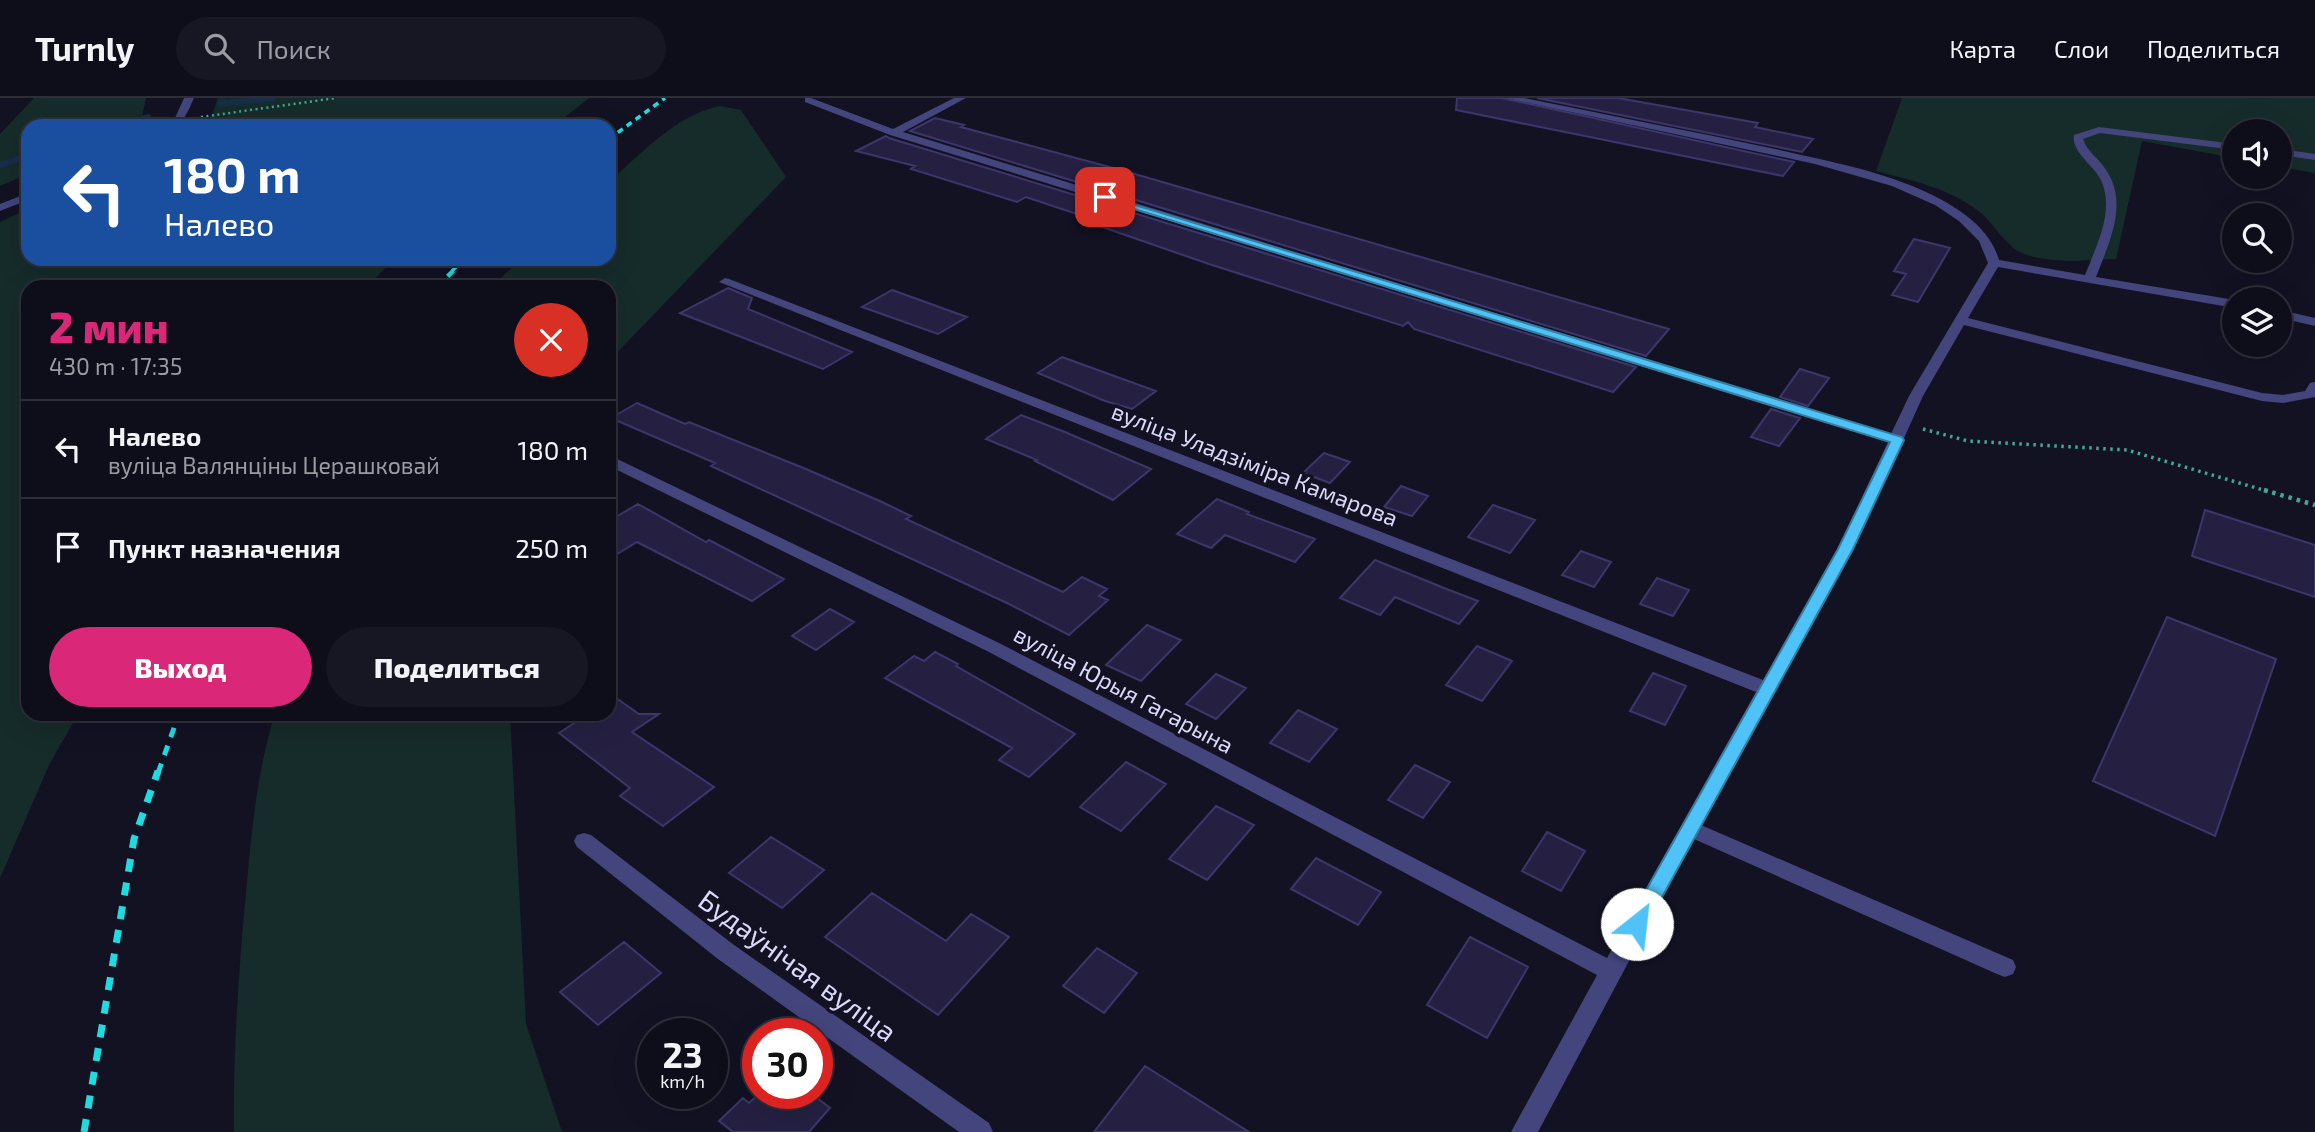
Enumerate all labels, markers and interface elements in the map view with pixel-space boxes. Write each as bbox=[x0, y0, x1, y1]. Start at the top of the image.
search box bbox=[176, 17, 666, 80]
text: Turnly bbox=[35, 28, 134, 68]
icon: search bbox=[200, 29, 238, 67]
text: Поиск bbox=[256, 33, 331, 64]
text: Карта bbox=[1949, 34, 2016, 63]
text: Слои bbox=[2054, 34, 2109, 63]
text: Поделиться bbox=[2147, 34, 2280, 63]
map controls bbox=[2222, 119, 2292, 357]
button: sound bbox=[2222, 119, 2292, 189]
text: 180 m bbox=[164, 144, 300, 203]
icon: left bbox=[49, 147, 140, 238]
pin bbox=[1075, 167, 1135, 227]
icon: arrive bbox=[1086, 178, 1124, 216]
button: search bbox=[2222, 203, 2292, 273]
text: Налево bbox=[164, 204, 274, 242]
button: layers bbox=[2222, 287, 2292, 357]
text: 2 мин bbox=[49, 301, 169, 351]
button: close bbox=[514, 303, 588, 377]
text: 430 m · 17:35 bbox=[49, 352, 182, 380]
street label: вуліца Уладзіміра Камарова bbox=[1108, 396, 1402, 533]
text: Налево bbox=[108, 420, 201, 451]
icon: left bbox=[49, 430, 87, 468]
text: 180 m bbox=[518, 434, 588, 465]
text: вуліца Валянціны Церашковай bbox=[108, 451, 440, 479]
icon: arrive bbox=[49, 528, 87, 566]
text: Пункт назначения bbox=[108, 532, 341, 563]
text: 250 m bbox=[515, 532, 588, 563]
street label: вуліца Юрыя Гагарына bbox=[1009, 619, 1239, 760]
button: Выход bbox=[49, 627, 312, 707]
button: Поделиться bbox=[326, 627, 588, 707]
street label: Будаўнічая вуліца bbox=[692, 882, 904, 1048]
position arrow bbox=[1600, 887, 1674, 961]
speed limit sign: 30 bbox=[742, 1018, 833, 1109]
text: 23 bbox=[662, 1033, 703, 1075]
text: km/h bbox=[660, 1070, 705, 1092]

